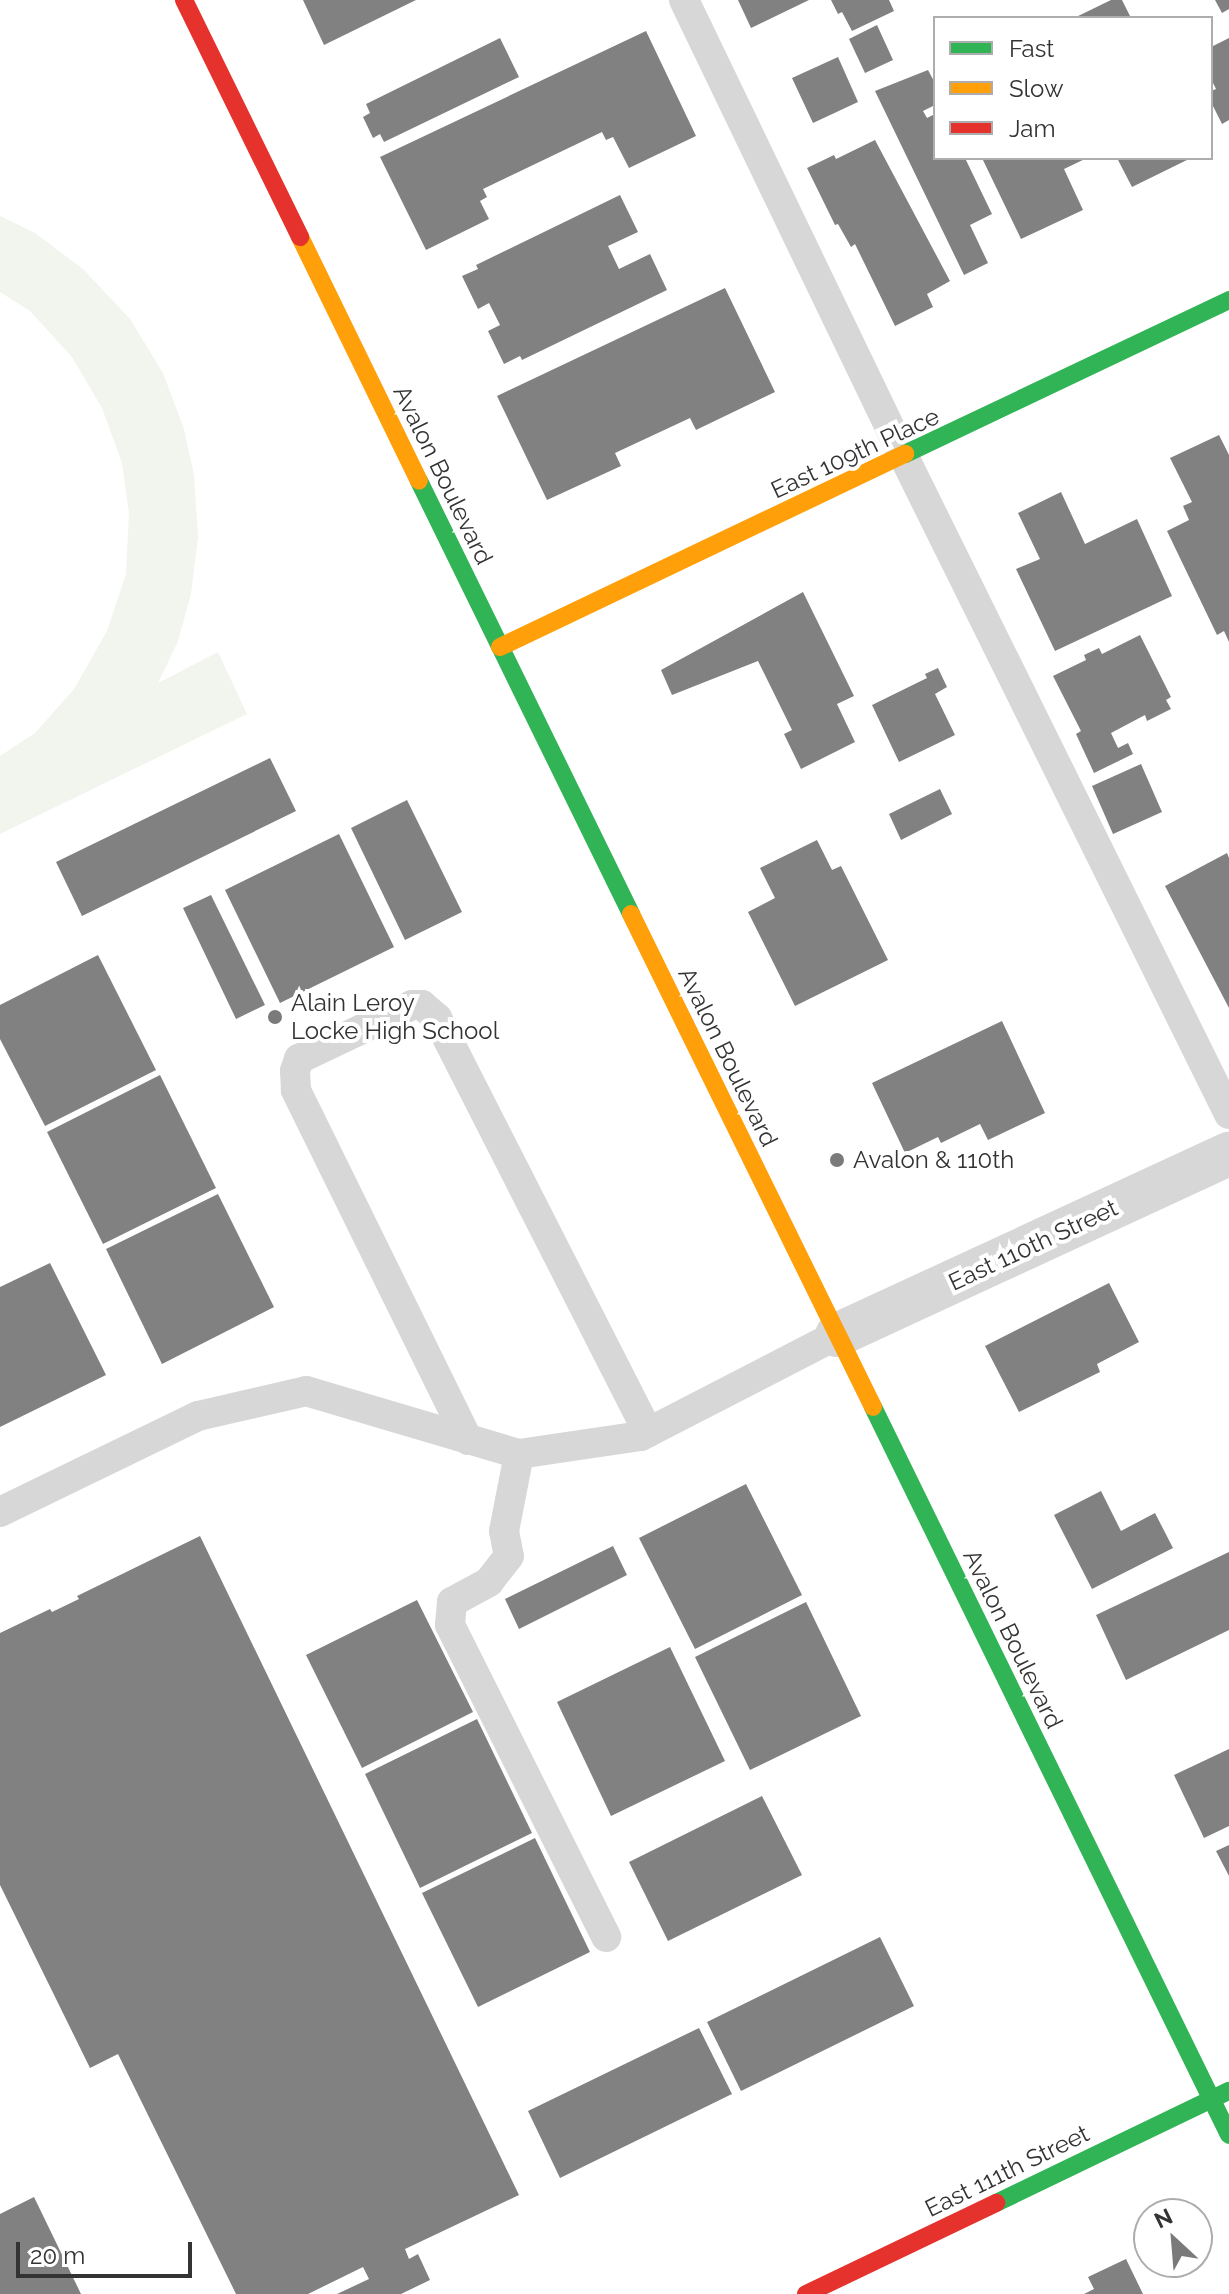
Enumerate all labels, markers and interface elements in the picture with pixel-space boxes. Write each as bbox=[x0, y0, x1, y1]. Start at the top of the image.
legend bbox=[933, 16, 1213, 160]
text: Fast bbox=[1009, 34, 1054, 63]
text: Slow bbox=[1009, 74, 1063, 103]
text: Jam bbox=[1009, 114, 1055, 143]
street label: Avalon Boulevard bbox=[387, 381, 499, 569]
street label: East 109th Place bbox=[766, 401, 944, 505]
street label: Avalon Boulevard bbox=[672, 963, 784, 1151]
place label: Alain Leroy Locke High School bbox=[291, 989, 499, 1045]
marker: Alain Leroy Locke High School bbox=[266, 1008, 284, 1026]
place label: Avalon & 110th bbox=[853, 1146, 1014, 1174]
marker: Avalon & 110th bbox=[828, 1151, 846, 1169]
street label: East 110th Street bbox=[944, 1193, 1122, 1297]
street label: Avalon Boulevard bbox=[957, 1545, 1069, 1733]
street label: East 111th Street bbox=[920, 2119, 1094, 2223]
north arrow bbox=[1133, 2198, 1213, 2278]
text: N bbox=[1150, 2203, 1177, 2234]
scale bar bbox=[20, 2226, 196, 2276]
text: 20 m bbox=[30, 2241, 85, 2270]

